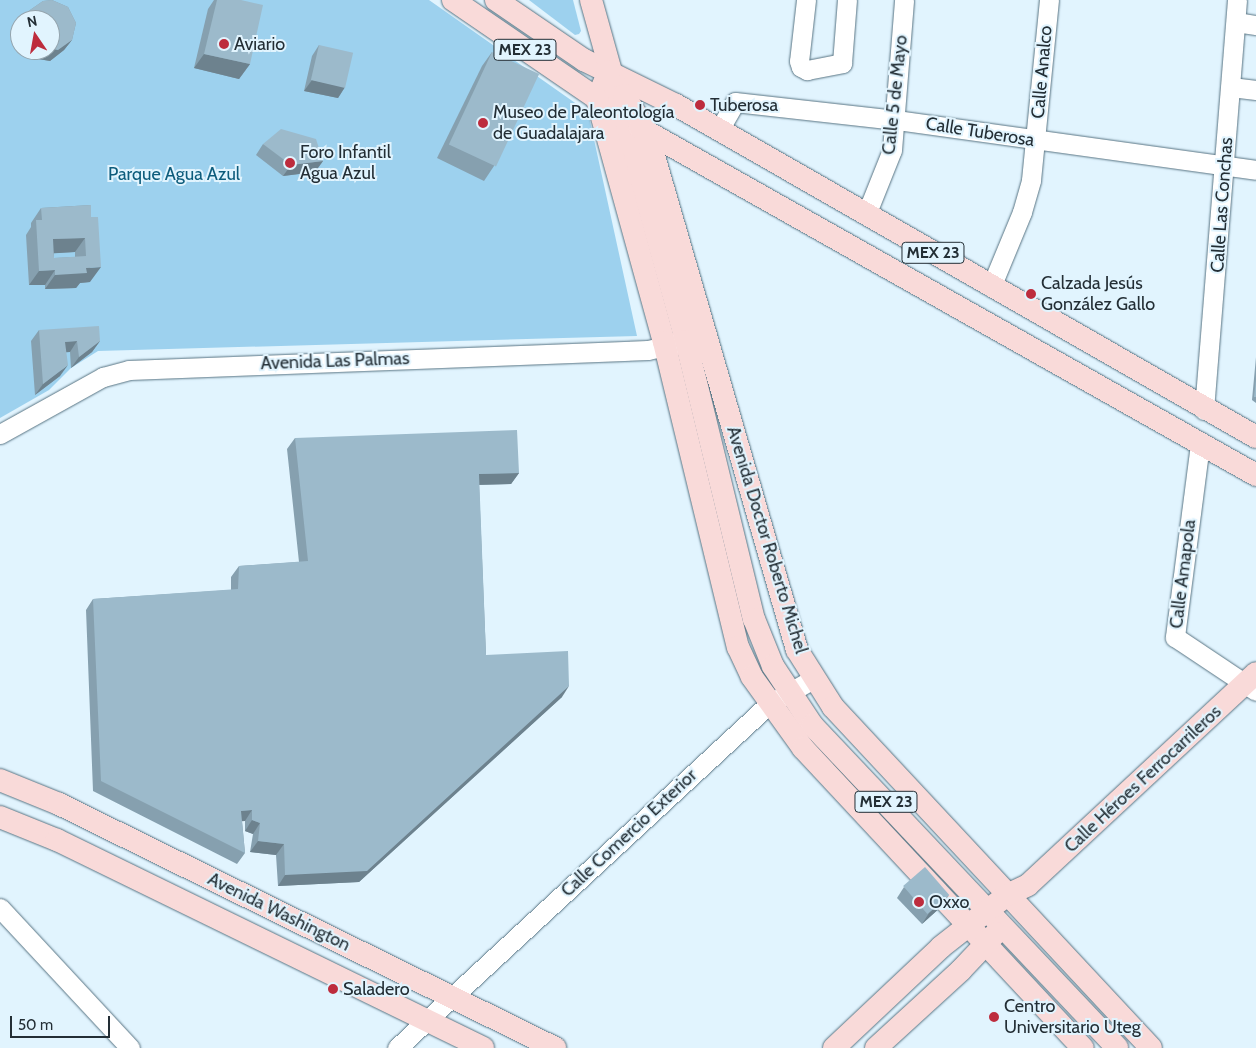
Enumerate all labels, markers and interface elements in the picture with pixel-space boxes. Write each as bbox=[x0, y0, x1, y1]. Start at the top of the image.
north arrow bbox=[10, 10, 60, 60]
text: N bbox=[25, 11, 39, 31]
street label: Calle Analco bbox=[1027, 25, 1057, 119]
place label: Aviario bbox=[234, 33, 285, 55]
street label: Calle 5 de Mayo bbox=[878, 34, 912, 156]
road number: MEX 23 bbox=[492, 36, 558, 64]
marker: Aviario bbox=[218, 38, 230, 50]
place label: Tuberosa bbox=[710, 94, 778, 116]
marker: Tuberosa bbox=[694, 99, 706, 111]
place label: Museo de Paleontología de Guadalajara bbox=[493, 102, 674, 144]
street label: Calle Tuberosa bbox=[924, 113, 1036, 151]
marker: Museo de Paleontología de Guadalajara bbox=[477, 117, 489, 129]
street label: Calle Las Conchas bbox=[1207, 137, 1237, 273]
place label: Foro Infantil Agua Azul bbox=[300, 142, 391, 184]
marker: Foro Infantil Agua Azul bbox=[284, 157, 296, 169]
park label: Parque Agua Azul bbox=[108, 163, 240, 185]
road number: MEX 23 bbox=[900, 240, 966, 266]
place label: Calzada Jesús González Gallo bbox=[1041, 273, 1155, 316]
marker: Calzada Jesús González Gallo bbox=[1025, 288, 1037, 300]
street label: Avenida Las Palmas bbox=[260, 348, 410, 374]
street label: Avenida Doctor Roberto Michel bbox=[722, 424, 812, 656]
street label: Calle Amapola bbox=[1166, 518, 1200, 630]
street label: Calle Héroes Ferrocarrileros bbox=[1060, 701, 1226, 857]
street label: Calle Comercio Exterior bbox=[557, 765, 701, 901]
road number: MEX 23 bbox=[854, 789, 918, 816]
street label: Avenida Washington bbox=[204, 868, 354, 956]
place label: Oxxo bbox=[929, 891, 969, 913]
marker: Oxxo bbox=[913, 896, 925, 908]
place label: Saladero bbox=[343, 978, 410, 1000]
marker: Saladero bbox=[327, 983, 339, 995]
place label: Centro Universitario Uteg bbox=[1004, 996, 1141, 1038]
scale bar bbox=[12, 1006, 112, 1038]
marker: Centro Universitario Uteg bbox=[988, 1011, 1000, 1023]
text: 50 m bbox=[18, 1016, 53, 1034]

